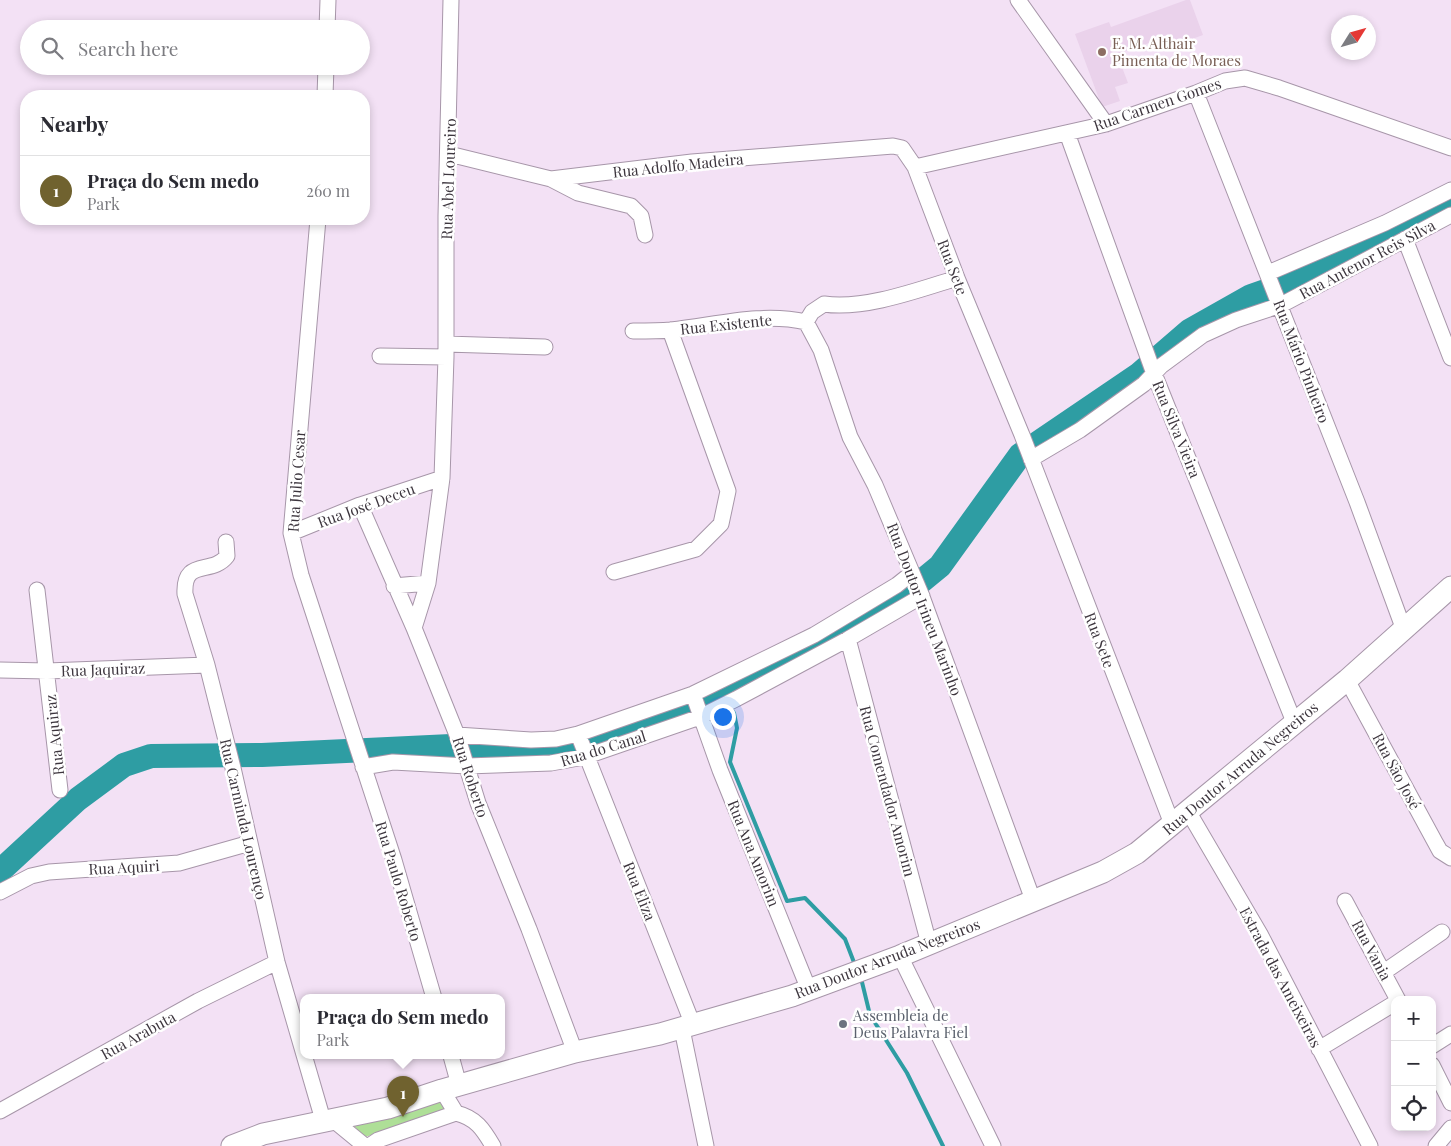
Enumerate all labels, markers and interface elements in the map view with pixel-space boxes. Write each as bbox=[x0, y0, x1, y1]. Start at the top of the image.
north arrow bbox=[1331, 15, 1376, 60]
search box bbox=[20, 20, 370, 75]
place label: E. M. Althair Pimenta de Moraes bbox=[1112, 33, 1241, 70]
icon: search bbox=[38, 34, 66, 62]
text: Search here bbox=[78, 35, 178, 61]
marker: E. M. Althair Pimenta de Moraes bbox=[1096, 46, 1108, 58]
street label: Rua Carmen Gomes bbox=[1090, 73, 1224, 135]
text: Nearby bbox=[40, 109, 109, 137]
street label: Rua Abel Loureiro bbox=[436, 118, 460, 240]
street label: Rua Adolfo Madeira bbox=[612, 148, 745, 182]
text: Praça do Sem medo bbox=[87, 167, 259, 193]
text: 1 bbox=[53, 180, 59, 201]
text: 260 m bbox=[306, 180, 350, 201]
text: Park bbox=[87, 193, 120, 214]
street label: Rua Antenor Reis Silva bbox=[1296, 214, 1439, 303]
street label: Rua Sete bbox=[933, 236, 973, 298]
street label: Rua Mário Pinheiro bbox=[1269, 297, 1335, 425]
street label: Rua Existente bbox=[679, 309, 773, 339]
street label: Rua Silva Vieira bbox=[1148, 377, 1206, 481]
street label: Rua Julio Cesar bbox=[282, 429, 310, 533]
street label: Rua José Deceu bbox=[314, 478, 418, 532]
street label: Rua Doutor Irineu Marinho bbox=[883, 520, 967, 698]
street label: Rua Sete bbox=[1080, 609, 1120, 671]
street label: Rua Jaquiraz bbox=[61, 658, 145, 680]
street label: Rua Aquiraz bbox=[40, 694, 68, 776]
street label: Rua Doutor Arruda Negreiros bbox=[1158, 697, 1322, 839]
street label: Rua Comendador Amorim bbox=[856, 703, 921, 879]
your location bbox=[710, 704, 736, 730]
street label: Rua do Canal bbox=[558, 725, 648, 771]
street label: Rua São José bbox=[1368, 729, 1426, 813]
street label: Rua Roberto bbox=[449, 734, 493, 820]
street label: Rua Carminda Lourenço bbox=[216, 737, 272, 901]
street label: Rua Ana Amorim bbox=[724, 797, 785, 910]
street label: Rua Paulo Roberto bbox=[371, 819, 427, 943]
street label: Rua Aquiri bbox=[88, 855, 161, 879]
street label: Rua Eliza bbox=[619, 859, 661, 924]
street label: Estrada das Ameixeiras bbox=[1235, 903, 1327, 1051]
street label: Rua Doutor Arruda Negreiros bbox=[791, 913, 983, 1003]
street label: Rua Vania bbox=[1348, 916, 1397, 984]
popup bbox=[300, 994, 505, 1059]
map controls bbox=[1391, 996, 1436, 1131]
button: + bbox=[1391, 996, 1436, 1041]
text: Praça do Sem medo bbox=[316, 1003, 489, 1029]
place label: Assembleia de Deus Palavra Fiel bbox=[852, 1005, 968, 1042]
street label: Rua Arabuta bbox=[97, 1006, 179, 1064]
marker: Assembleia de Deus Palavra Fiel bbox=[837, 1018, 849, 1030]
text: Park bbox=[316, 1029, 349, 1050]
button: − bbox=[1391, 1041, 1436, 1086]
pin: 1 bbox=[387, 1076, 419, 1117]
button: locate bbox=[1391, 1086, 1436, 1131]

